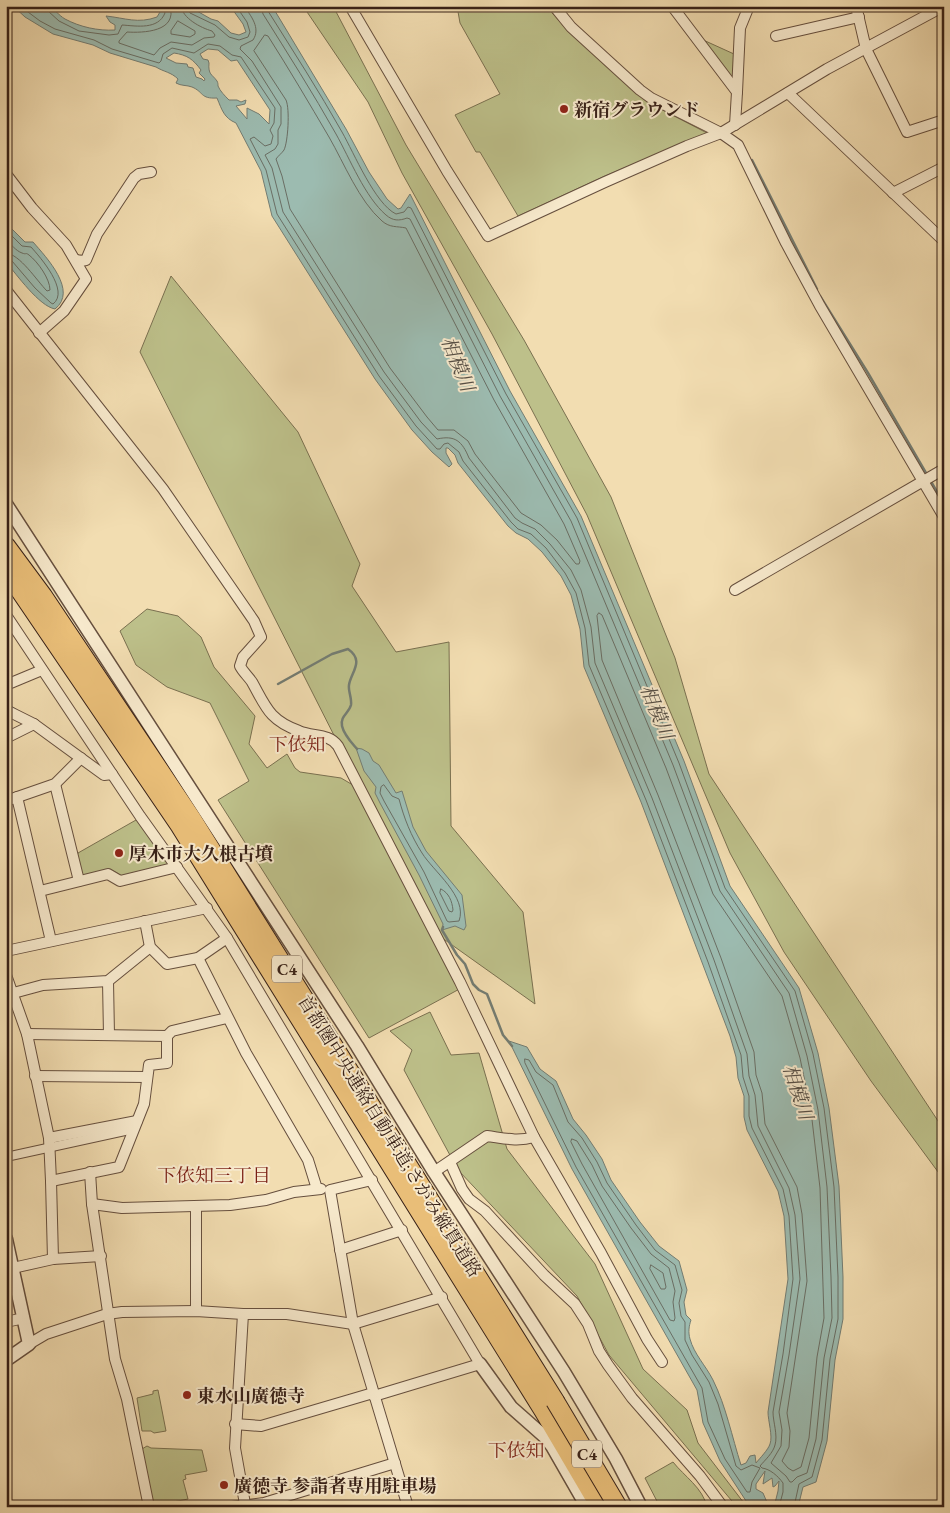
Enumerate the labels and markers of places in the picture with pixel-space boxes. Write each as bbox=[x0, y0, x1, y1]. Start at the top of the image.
place label: 新宿グラウンド bbox=[574, 98, 700, 121]
marker: 新宿グラウンド bbox=[558, 103, 570, 115]
place label: 厚木市大久根古墳 bbox=[129, 842, 273, 865]
marker: 厚木市大久根古墳 bbox=[113, 847, 125, 859]
place label: 東水山廣徳寺 bbox=[197, 1384, 305, 1407]
marker: 東水山廣徳寺 bbox=[181, 1389, 193, 1401]
place label: 廣徳寺 参詣者専用駐車場 bbox=[234, 1474, 436, 1497]
marker: 廣徳寺 参詣者専用駐車場 bbox=[218, 1479, 230, 1491]

